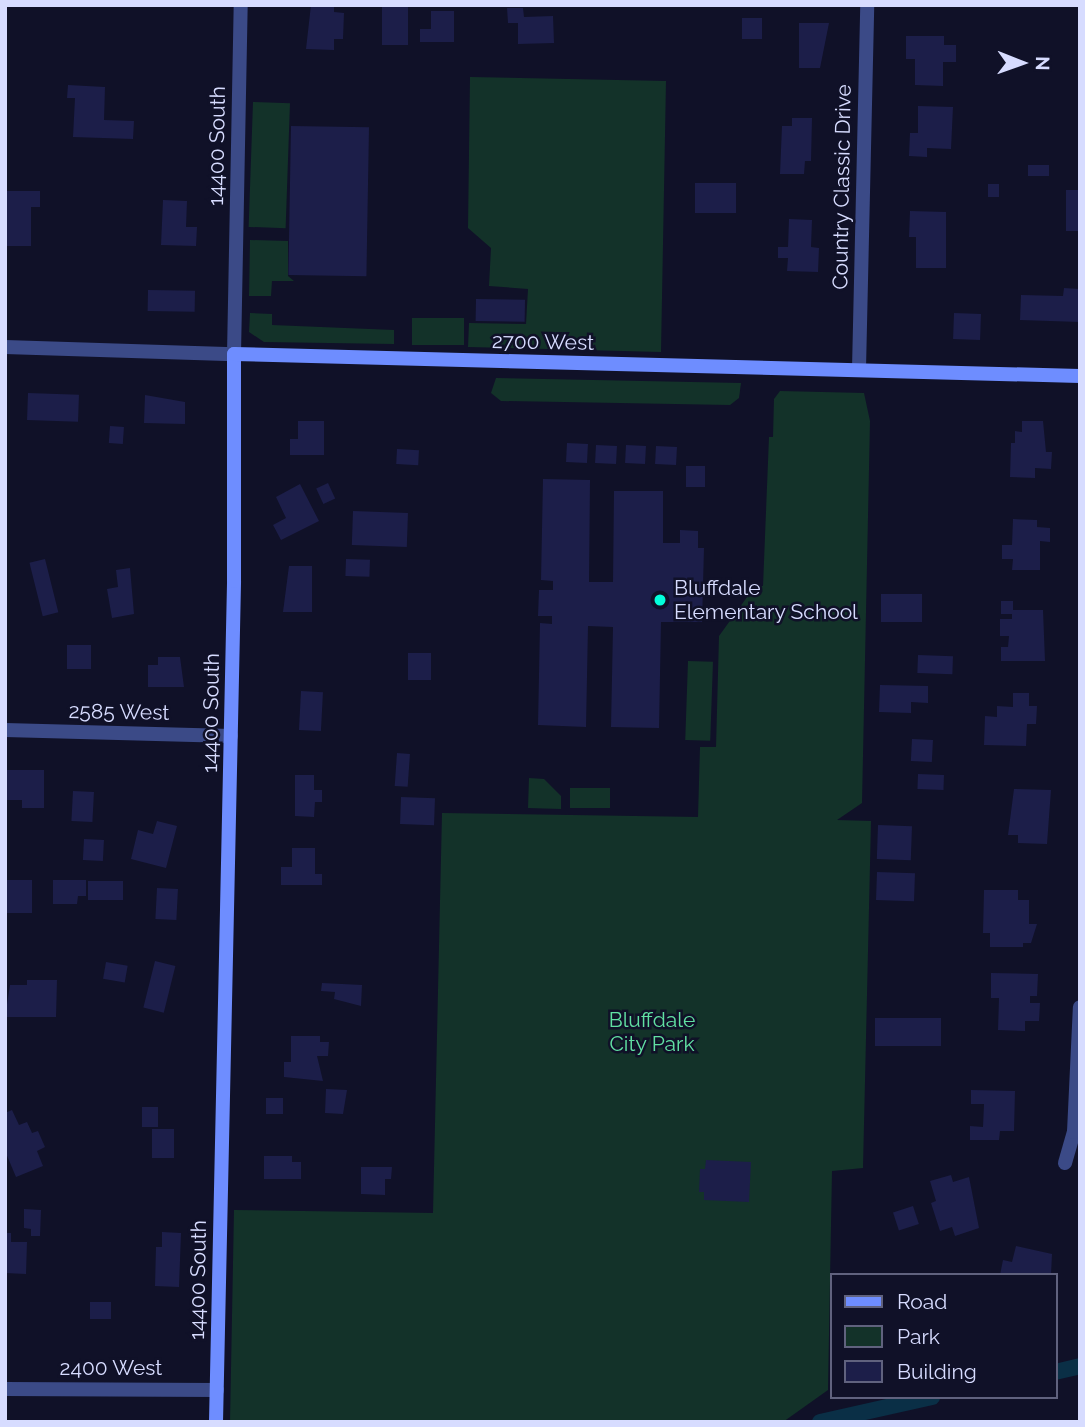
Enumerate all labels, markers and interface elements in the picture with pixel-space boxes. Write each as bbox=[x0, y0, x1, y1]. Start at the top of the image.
north arrow bbox=[987, 28, 1057, 98]
text: N bbox=[1032, 56, 1054, 71]
street label: Country Classic Drive bbox=[828, 84, 856, 290]
street label: 14400 South bbox=[203, 86, 231, 206]
street label: 2700 West bbox=[491, 329, 595, 355]
place label: Bluffdale Elementary School bbox=[674, 575, 858, 625]
marker: Bluffdale Elementary School bbox=[652, 592, 668, 608]
street label: 14400 South bbox=[197, 653, 225, 773]
street label: 2585 West bbox=[68, 699, 170, 725]
park label: Bluffdale City Park bbox=[609, 1007, 695, 1057]
street label: 14400 South bbox=[184, 1220, 212, 1340]
legend bbox=[830, 1273, 1057, 1399]
text: Road bbox=[897, 1289, 947, 1314]
text: Park bbox=[897, 1324, 940, 1349]
street label: 2400 West bbox=[59, 1355, 163, 1381]
text: Building bbox=[897, 1359, 977, 1384]

